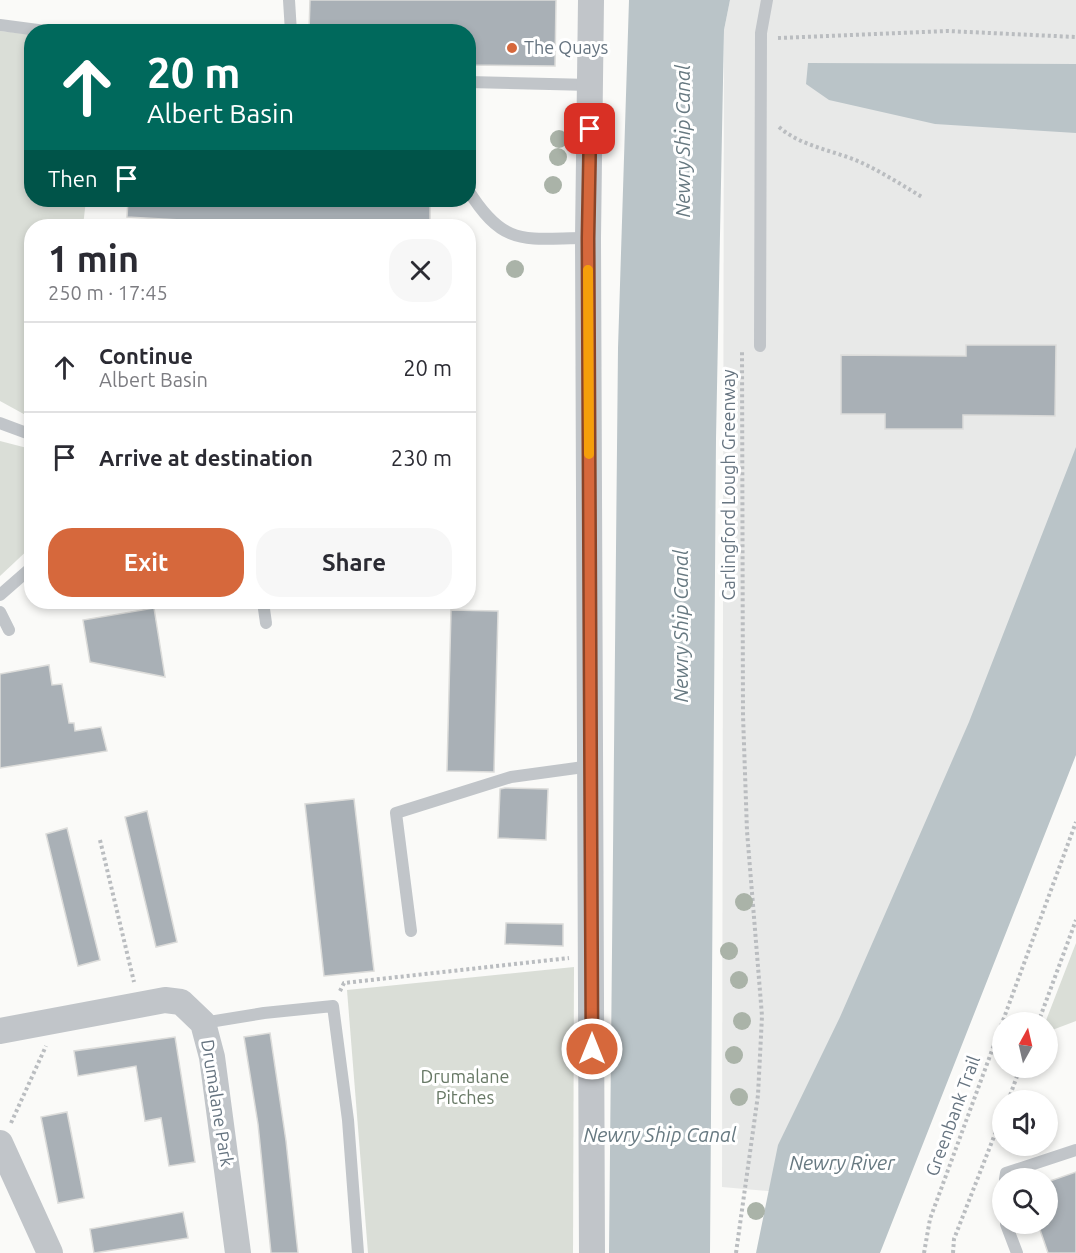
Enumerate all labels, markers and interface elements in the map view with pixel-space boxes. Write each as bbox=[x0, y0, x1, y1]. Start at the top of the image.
place label: The Quays bbox=[524, 37, 608, 58]
marker: The Quays bbox=[505, 41, 519, 55]
icon: ahead bbox=[48, 48, 126, 126]
text: 20 m bbox=[147, 49, 241, 96]
water label: Newry Ship Canal bbox=[671, 64, 694, 218]
text: Albert Basin bbox=[147, 98, 294, 128]
pin bbox=[564, 103, 615, 154]
icon: arrive bbox=[573, 112, 606, 145]
icon: arrive bbox=[110, 162, 143, 195]
text: Then bbox=[48, 166, 98, 191]
text: 1 min bbox=[48, 238, 139, 279]
button: close bbox=[389, 239, 452, 302]
text: 250 m · 17:45 bbox=[48, 281, 168, 304]
text: Continue bbox=[99, 343, 193, 368]
icon: ahead bbox=[48, 351, 81, 384]
text: 20 m bbox=[403, 355, 452, 380]
text: Albert Basin bbox=[99, 368, 208, 391]
street label: Carlingford Lough Greenway bbox=[718, 369, 738, 601]
icon: arrive bbox=[48, 441, 81, 474]
text: Arrive at destination bbox=[99, 445, 313, 470]
text: 230 m bbox=[391, 445, 452, 470]
button: Exit bbox=[48, 528, 244, 597]
button: Share bbox=[256, 528, 452, 597]
water label: Newry Ship Canal bbox=[669, 549, 692, 703]
north arrow bbox=[992, 1012, 1058, 1078]
map controls bbox=[992, 1012, 1058, 1234]
position arrow bbox=[560, 1017, 624, 1081]
street label: Drumalane Park bbox=[198, 1038, 238, 1168]
street label: Greenbank Trail bbox=[921, 1052, 983, 1179]
park label: Drumalane Pitches bbox=[421, 1066, 509, 1107]
button: sound bbox=[992, 1090, 1058, 1156]
water label: Newry Ship Canal bbox=[583, 1123, 737, 1146]
water label: Newry River bbox=[789, 1151, 896, 1174]
button: search bbox=[992, 1168, 1058, 1234]

